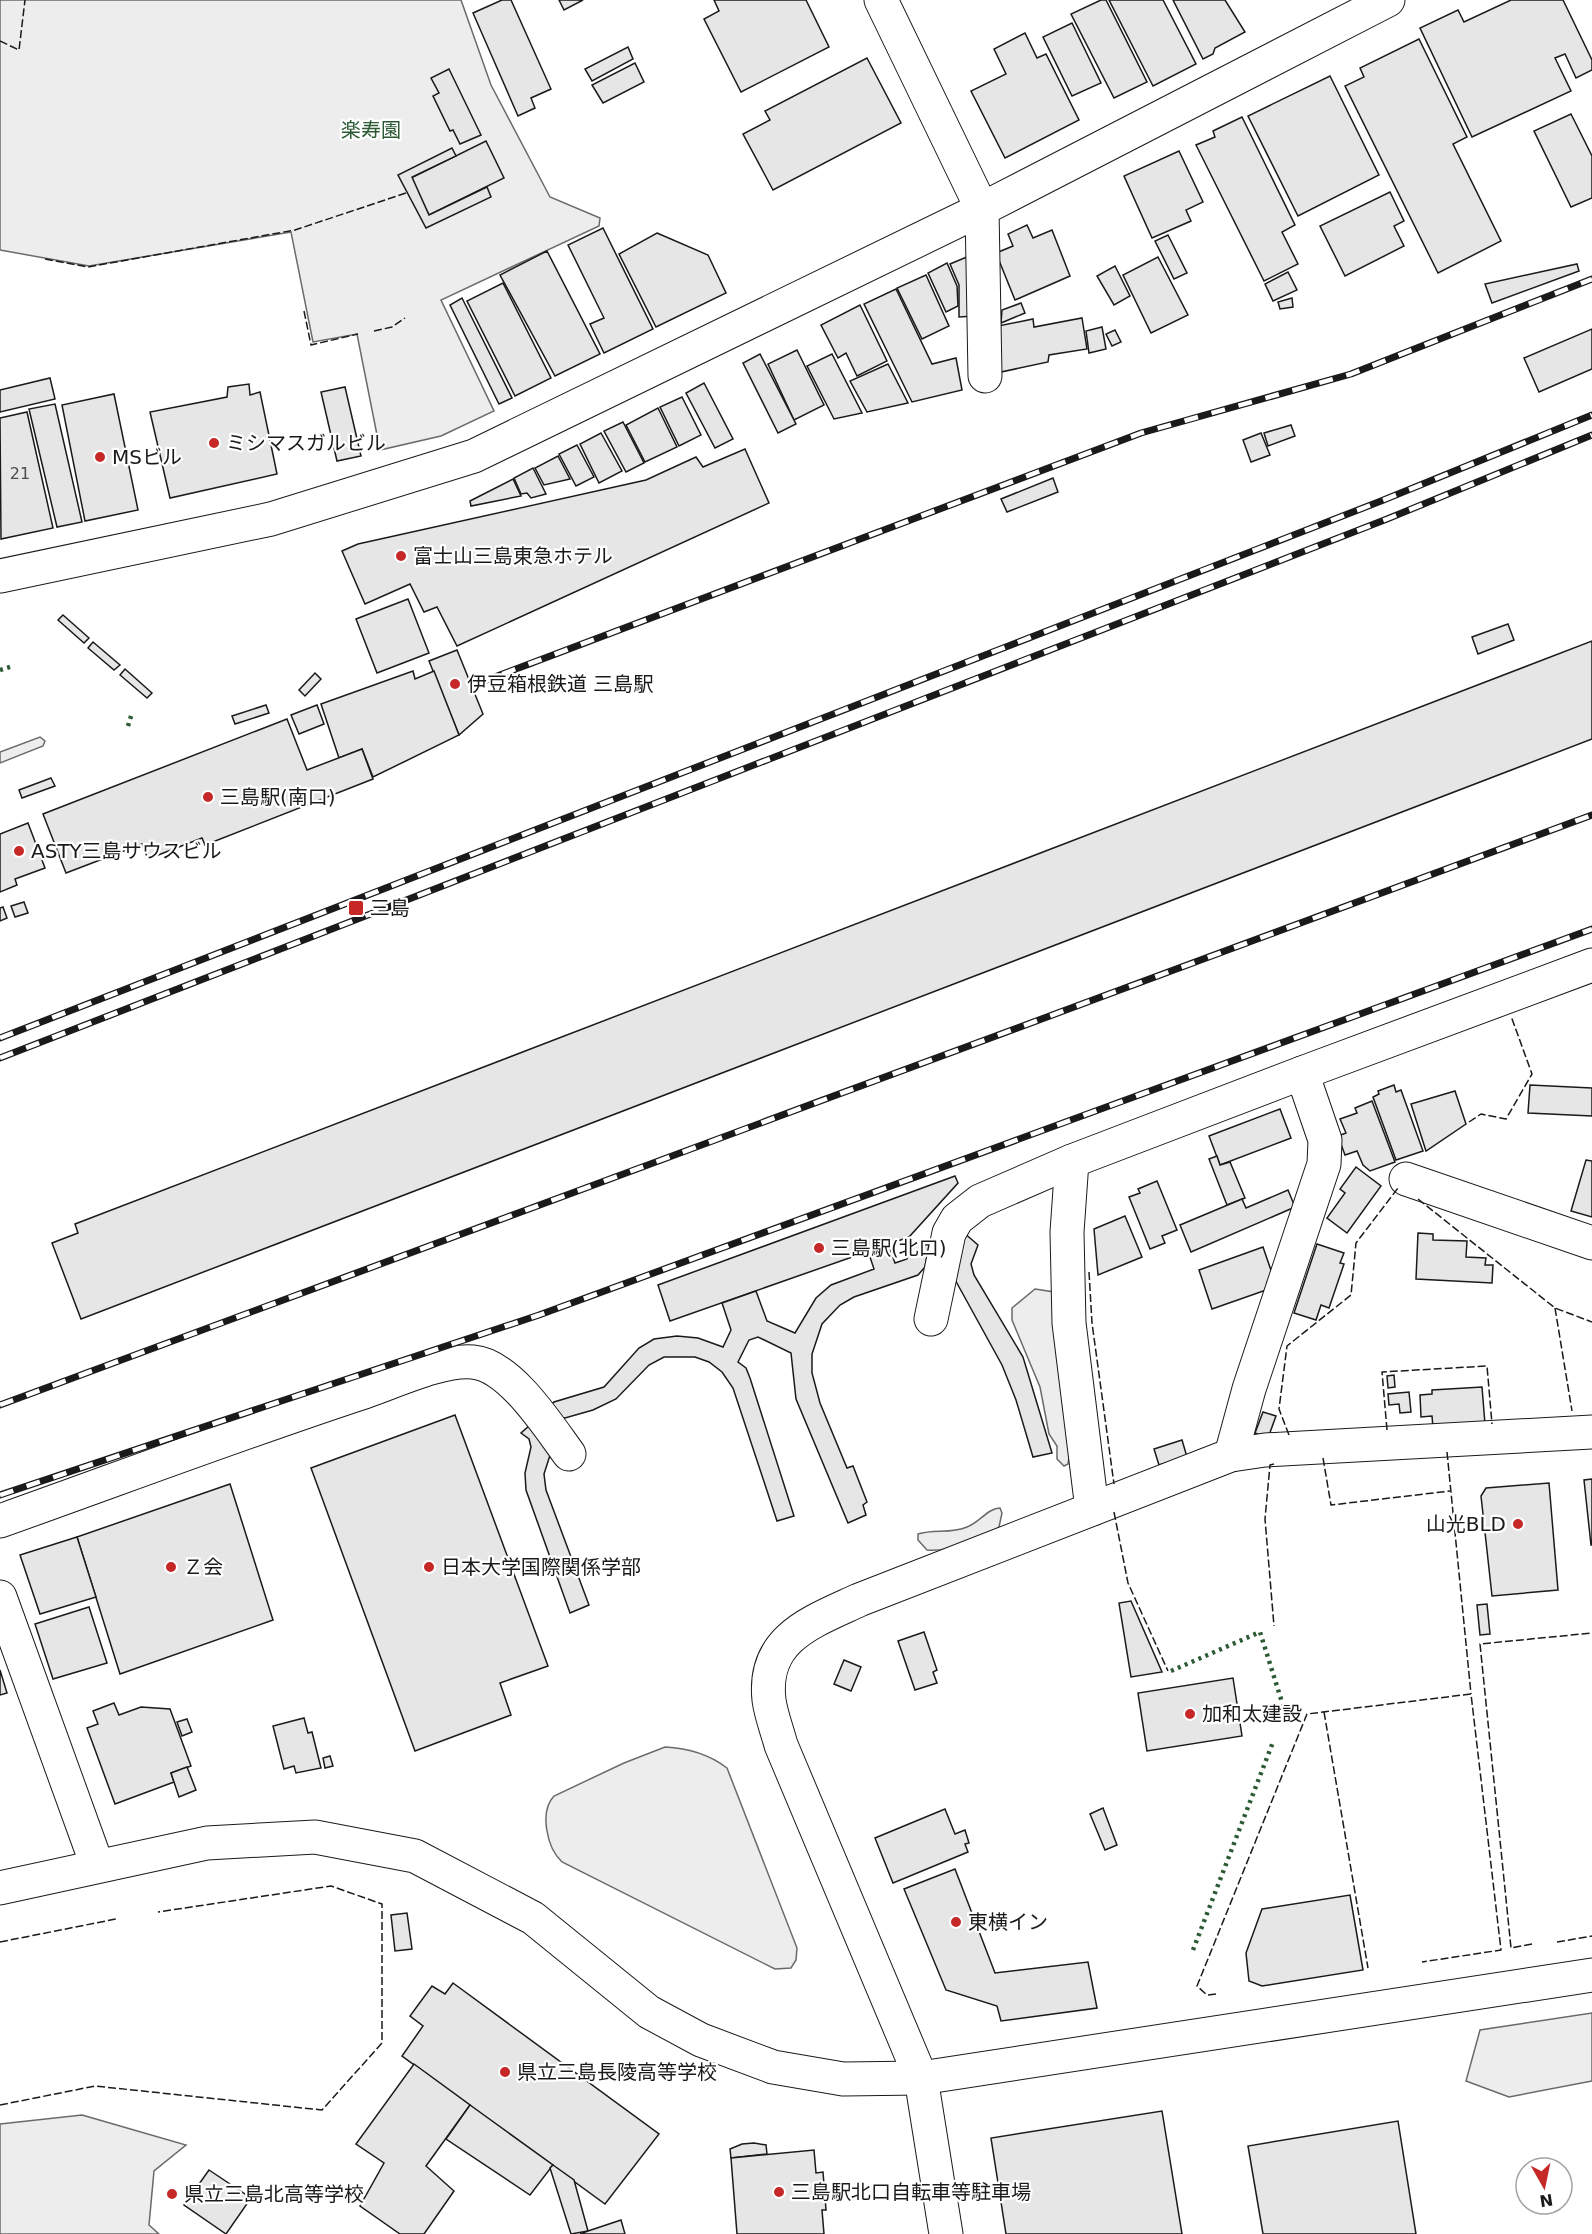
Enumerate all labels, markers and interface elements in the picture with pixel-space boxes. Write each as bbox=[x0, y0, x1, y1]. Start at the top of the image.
park label: 楽寿園 bbox=[341, 118, 401, 142]
place label: ミシマスガルビル bbox=[226, 431, 386, 455]
marker: ミシマスガルビル bbox=[207, 436, 221, 450]
place label: MSビル bbox=[112, 445, 182, 469]
marker: MSビル bbox=[93, 450, 107, 464]
house number: 21 bbox=[10, 464, 30, 483]
place label: 富士山三島東急ホテル bbox=[413, 544, 613, 568]
marker: 富士山三島東急ホテル bbox=[394, 549, 408, 563]
place label: 伊豆箱根鉄道 三島駅 bbox=[467, 672, 653, 696]
marker: 伊豆箱根鉄道 三島駅 bbox=[448, 677, 462, 691]
place label: 三島駅(南口) bbox=[220, 785, 336, 809]
marker: 三島駅(南口) bbox=[201, 790, 215, 804]
place label: ASTY三島サウスビル bbox=[31, 839, 222, 863]
marker: ASTY三島サウスビル bbox=[12, 844, 26, 858]
place label: 三島 bbox=[370, 896, 410, 920]
marker: 三島 bbox=[347, 899, 365, 917]
place label: 三島駅(北口) bbox=[831, 1236, 947, 1260]
marker: 三島駅(北口) bbox=[812, 1241, 826, 1255]
place label: 山光BLD bbox=[1426, 1512, 1506, 1536]
marker: 山光BLD bbox=[1511, 1517, 1525, 1531]
place label: Ｚ会 bbox=[183, 1555, 223, 1579]
place label: 日本大学国際関係学部 bbox=[441, 1555, 641, 1579]
marker: Ｚ会 bbox=[164, 1560, 178, 1574]
marker: 日本大学国際関係学部 bbox=[422, 1560, 436, 1574]
place label: 加和太建設 bbox=[1202, 1702, 1302, 1726]
marker: 加和太建設 bbox=[1183, 1707, 1197, 1721]
place label: 東横イン bbox=[968, 1910, 1048, 1934]
marker: 東横イン bbox=[949, 1915, 963, 1929]
place label: 県立三島長陵高等学校 bbox=[517, 2060, 717, 2084]
marker: 県立三島長陵高等学校 bbox=[498, 2065, 512, 2079]
north arrow bbox=[1514, 2156, 1574, 2216]
place label: 三島駅北口自転車等駐車場 bbox=[791, 2180, 1031, 2204]
place label: 県立三島北高等学校 bbox=[184, 2182, 364, 2206]
marker: 三島駅北口自転車等駐車場 bbox=[772, 2185, 786, 2199]
marker: 県立三島北高等学校 bbox=[165, 2187, 179, 2201]
text: N bbox=[1538, 2190, 1554, 2211]

